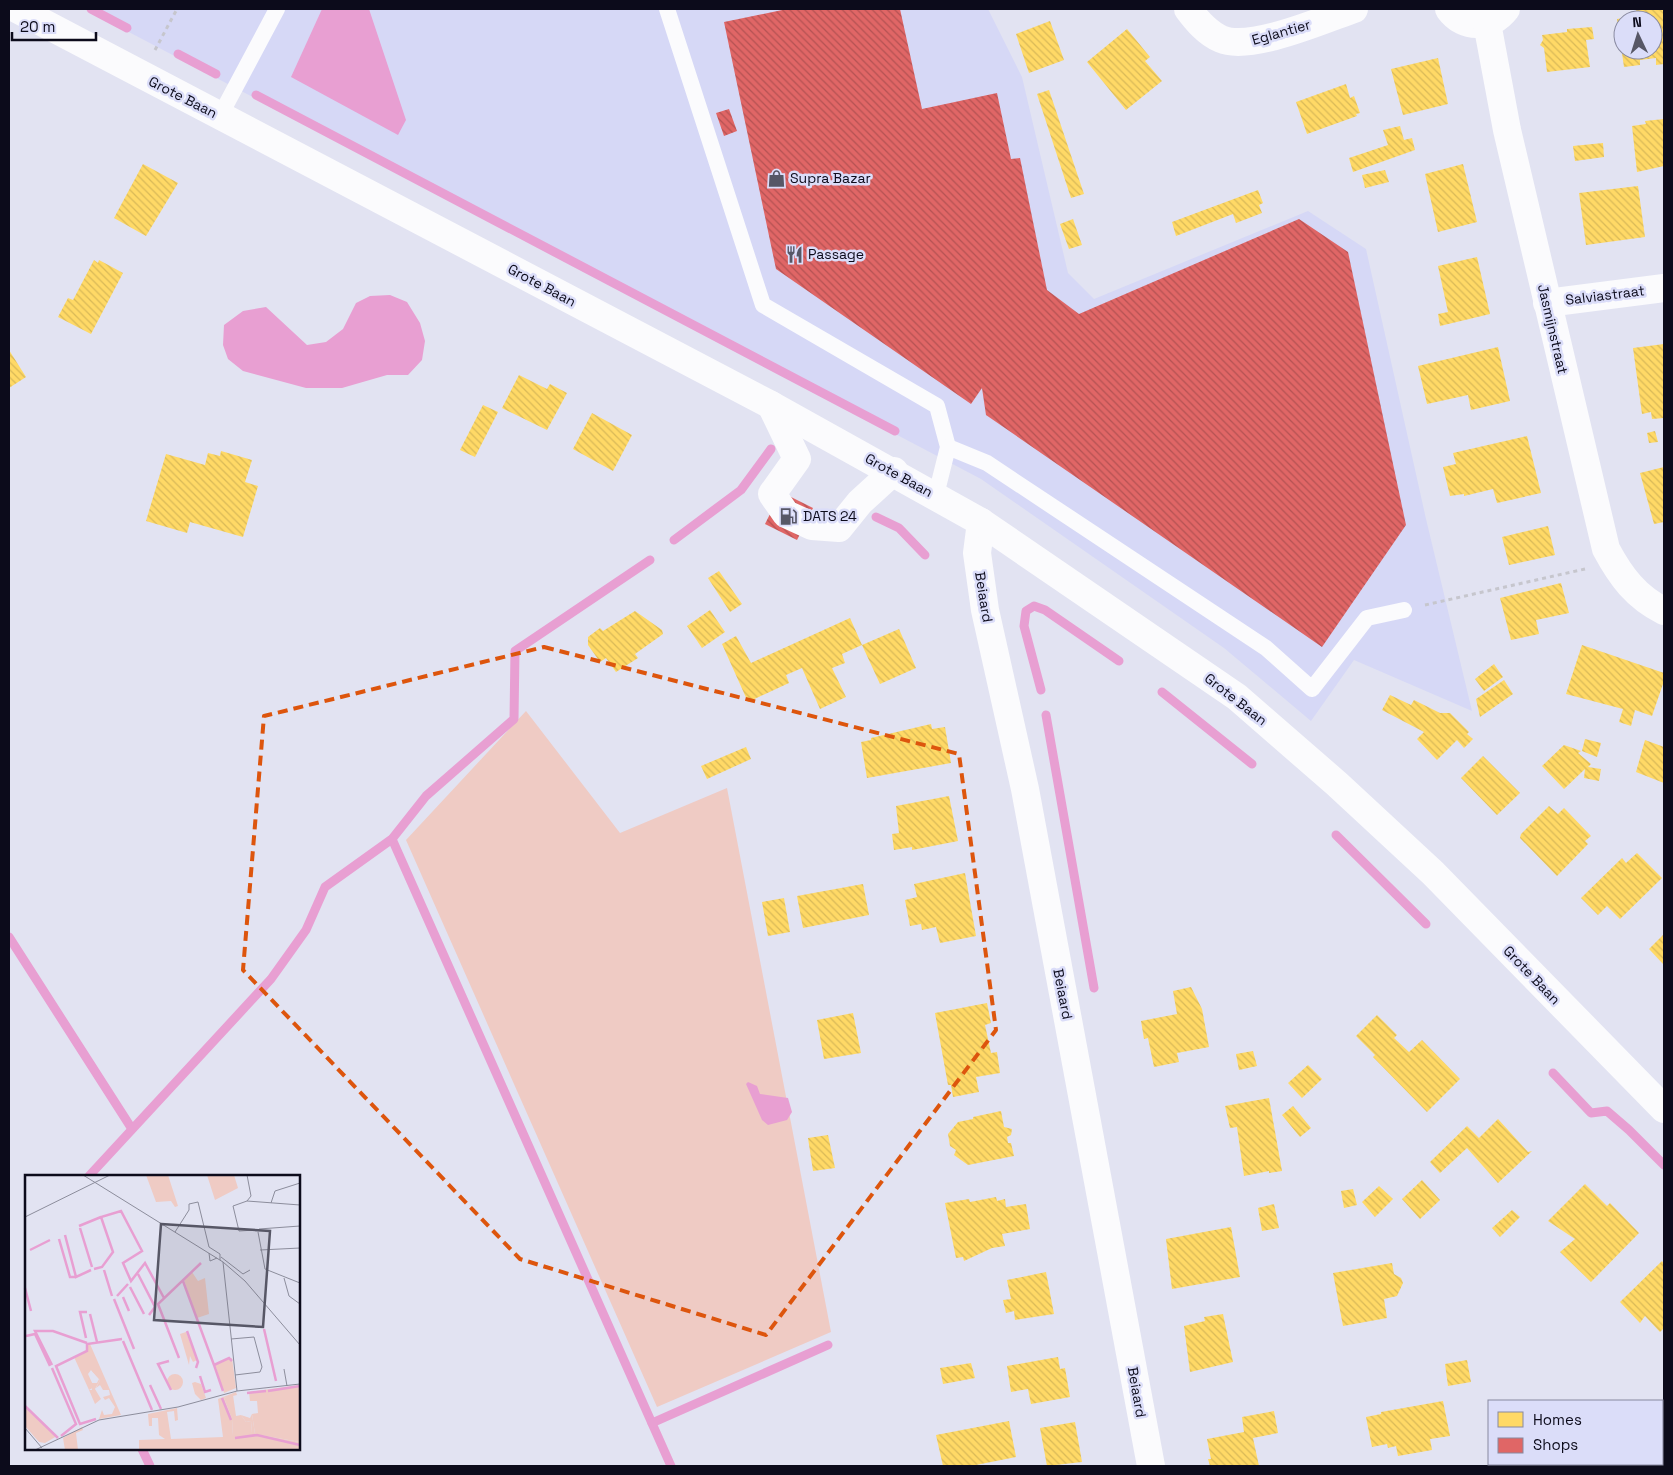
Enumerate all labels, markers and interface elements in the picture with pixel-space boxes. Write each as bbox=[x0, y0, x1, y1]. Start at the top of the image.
scale bar bbox=[12, 10, 96, 42]
north arrow bbox=[1613, 10, 1663, 60]
text: N bbox=[1632, 13, 1642, 31]
street label: Eglantier bbox=[1250, 15, 1312, 49]
text: 20 m bbox=[20, 17, 55, 36]
street label: Grote Baan bbox=[146, 72, 220, 122]
shop icon: Supra Bazar bbox=[766, 168, 786, 188]
place label: Supra Bazar bbox=[790, 169, 871, 187]
restaurant icon: Passage bbox=[784, 244, 804, 264]
place label: Passage bbox=[808, 245, 864, 263]
street label: Grote Baan bbox=[505, 260, 579, 310]
street label: Salviastraat bbox=[1564, 281, 1646, 309]
street label: Jasmijnstraat bbox=[1534, 282, 1572, 376]
street label: Grote Baan bbox=[862, 449, 936, 501]
fuel station icon: DATS 24 bbox=[779, 506, 799, 526]
place label: DATS 24 bbox=[803, 507, 857, 525]
street label: Beiaard bbox=[971, 570, 997, 624]
street label: Grote Baan bbox=[1201, 669, 1271, 729]
street label: Grote Baan bbox=[1500, 942, 1564, 1008]
street label: Beiaard bbox=[1049, 967, 1077, 1021]
inset map bbox=[25, 1175, 300, 1450]
street label: Beiaard bbox=[1124, 1365, 1150, 1419]
legend bbox=[1488, 1400, 1663, 1465]
text: Homes bbox=[1533, 1410, 1582, 1429]
text: Shops bbox=[1533, 1435, 1578, 1454]

